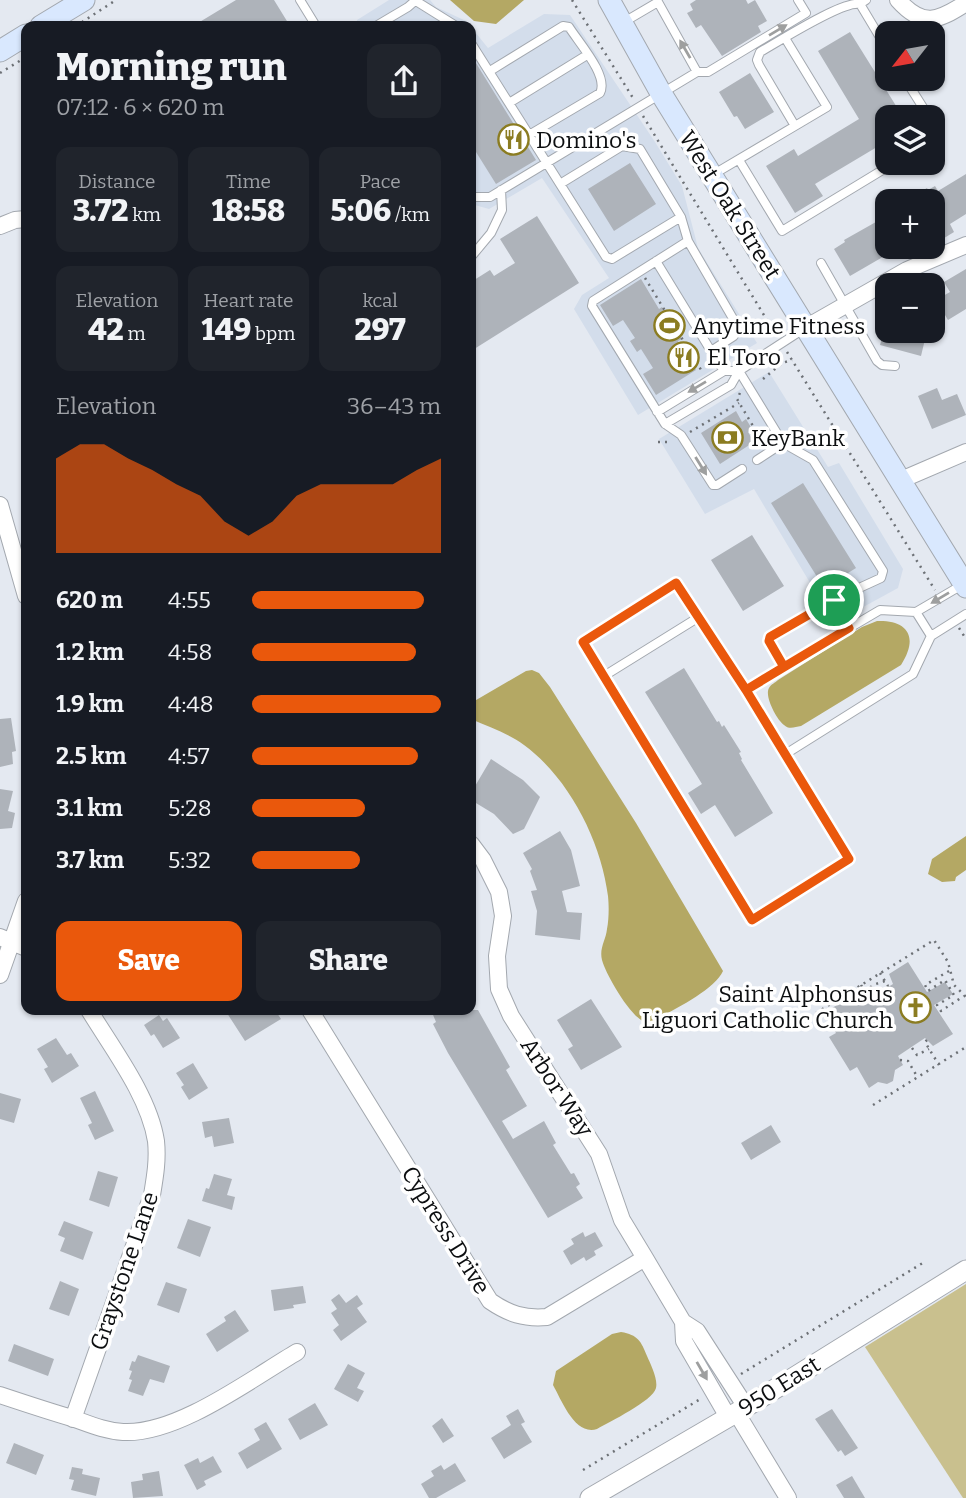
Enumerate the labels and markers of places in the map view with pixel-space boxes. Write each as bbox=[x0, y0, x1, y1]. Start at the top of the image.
restaurant icon: Domino's bbox=[496, 123, 530, 157]
place label: Domino's bbox=[536, 126, 636, 154]
sports icon: Anytime Fitness bbox=[652, 309, 686, 343]
place label: Anytime Fitness bbox=[692, 312, 865, 340]
restaurant icon: El Toro bbox=[667, 340, 701, 374]
place label: El Toro bbox=[707, 343, 781, 371]
bank icon: KeyBank bbox=[711, 421, 745, 455]
place label: KeyBank bbox=[751, 424, 845, 452]
pin bbox=[804, 570, 864, 630]
place label: Saint Alphonsus Liguori Catholic Church bbox=[642, 980, 893, 1034]
church icon: Saint Alphonsus Liguori Catholic Church bbox=[899, 990, 933, 1024]

